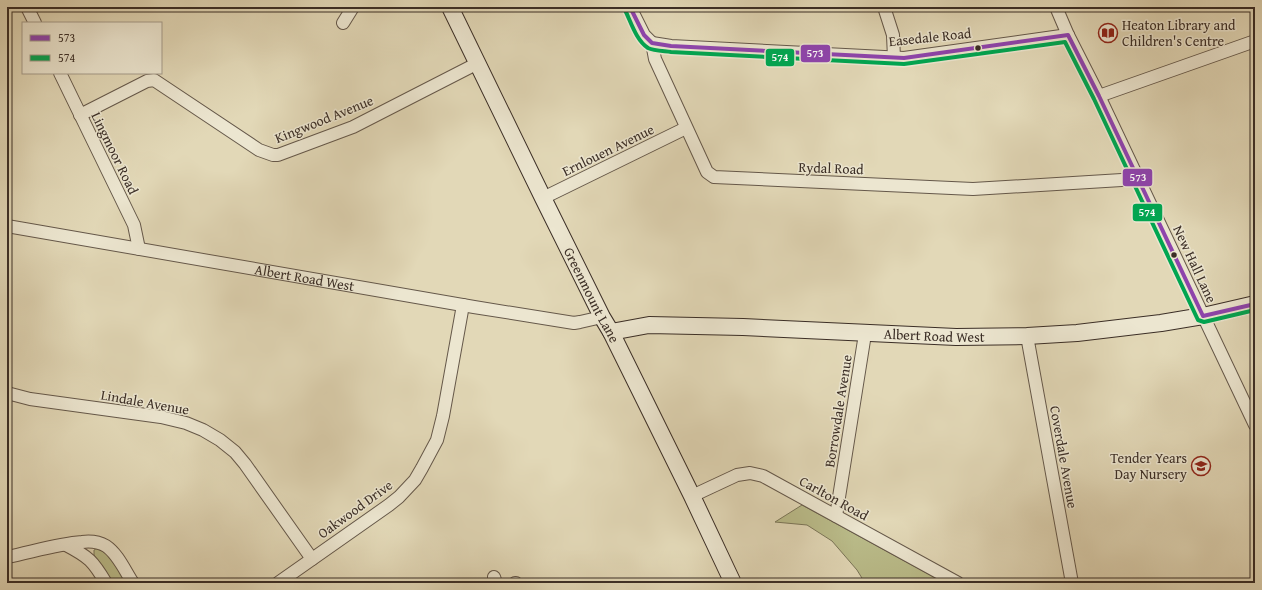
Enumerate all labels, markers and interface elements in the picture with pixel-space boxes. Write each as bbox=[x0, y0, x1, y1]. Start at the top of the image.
place label: Heaton Library and Children's Centre bbox=[1122, 15, 1236, 51]
legend bbox=[22, 22, 162, 74]
library icon: Heaton Library and Children's Centre bbox=[1097, 22, 1119, 44]
street label: Easedale Road bbox=[888, 23, 973, 51]
text: 573 bbox=[58, 29, 76, 46]
unlabelled marker bbox=[973, 43, 983, 53]
line badge: 573 bbox=[800, 44, 831, 63]
text: 573 bbox=[806, 45, 824, 61]
line badge: 574 bbox=[765, 48, 795, 67]
text: 574 bbox=[58, 49, 76, 66]
text: 574 bbox=[771, 49, 789, 65]
street label: Kingwood Avenue bbox=[272, 90, 377, 148]
street label: Lingmoor Road bbox=[86, 108, 144, 198]
street label: Ernlouen Avenue bbox=[559, 119, 658, 181]
street label: Rydal Road bbox=[798, 157, 865, 179]
line badge: 573 bbox=[1122, 168, 1153, 187]
text: 573 bbox=[1129, 169, 1147, 185]
line badge: 574 bbox=[1132, 203, 1163, 222]
text: 574 bbox=[1138, 204, 1156, 220]
street label: New Hall Lane bbox=[1168, 222, 1222, 306]
street label: Greenmount Lane bbox=[559, 244, 625, 346]
unlabelled marker bbox=[1169, 250, 1179, 260]
street label: Albert Road West bbox=[253, 259, 356, 296]
street label: Albert Road West bbox=[883, 324, 985, 347]
street label: Borrowdale Avenue bbox=[819, 353, 857, 469]
street label: Lindale Avenue bbox=[99, 384, 191, 420]
street label: Coverdale Avenue bbox=[1045, 404, 1083, 510]
place label: Tender Years Day Nursery bbox=[1110, 448, 1187, 484]
school or university icon: Tender Years Day Nursery bbox=[1190, 455, 1212, 477]
street label: Carlton Road bbox=[796, 471, 873, 525]
street label: Oakwood Drive bbox=[313, 475, 397, 543]

